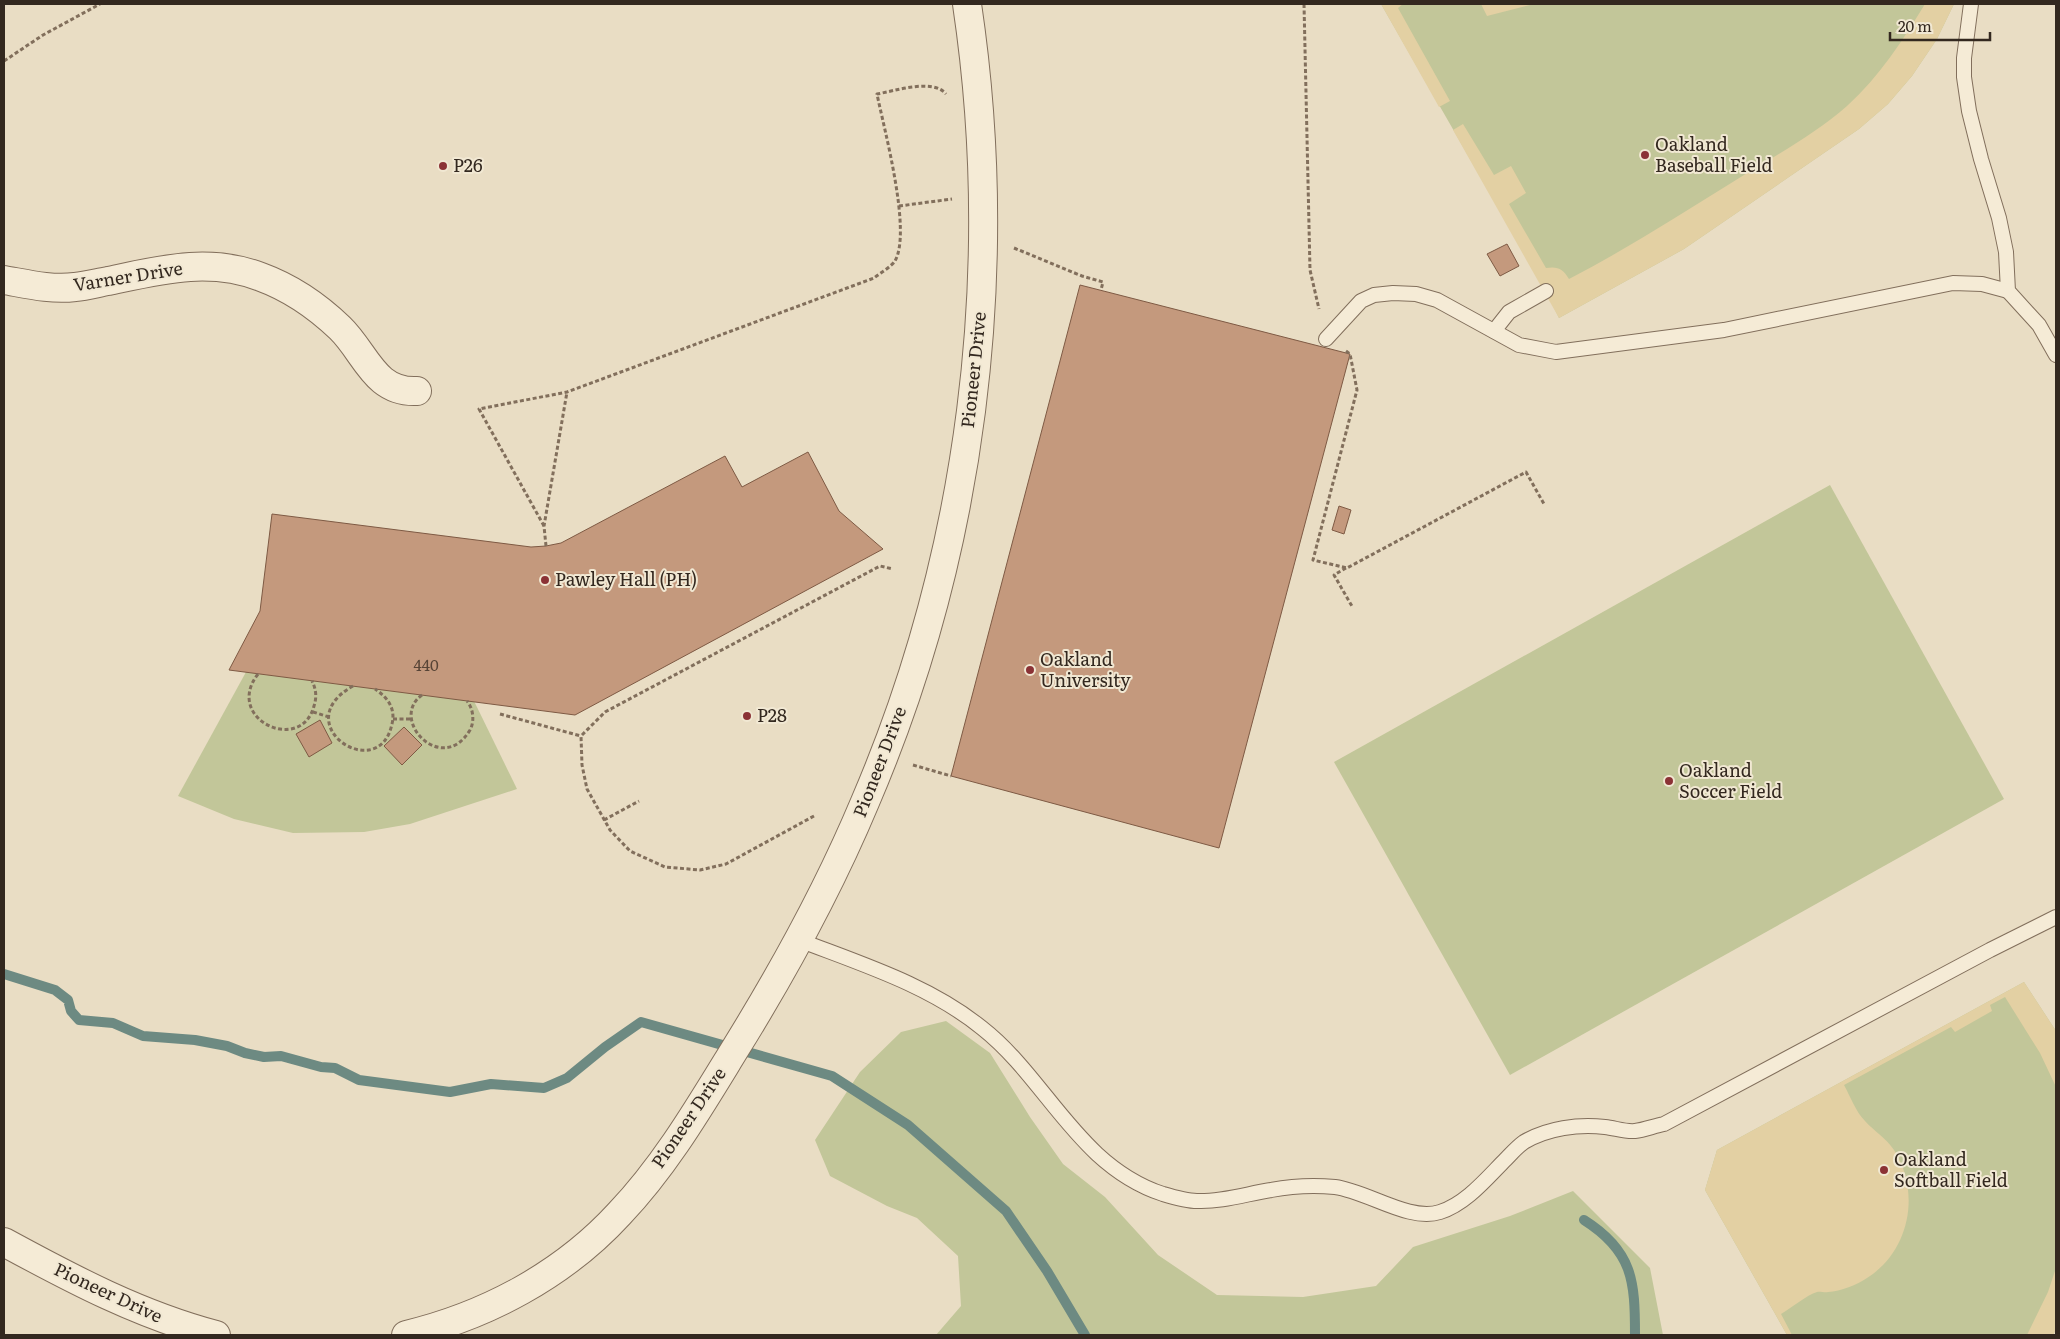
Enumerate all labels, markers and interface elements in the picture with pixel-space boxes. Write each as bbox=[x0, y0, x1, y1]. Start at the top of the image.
scale bar bbox=[1890, 10, 1990, 42]
text: 20 m bbox=[1898, 14, 1932, 37]
place label: Oakland Baseball Field bbox=[1655, 130, 1773, 178]
marker: Oakland Baseball Field bbox=[1639, 149, 1651, 161]
place label: P26 bbox=[453, 151, 483, 178]
marker: P26 bbox=[437, 160, 449, 172]
street label: Varner Drive bbox=[71, 254, 184, 297]
street label: Pioneer Drive bbox=[953, 310, 992, 429]
place label: Pawley Hall (PH) bbox=[555, 565, 697, 592]
marker: Pawley Hall (PH) bbox=[539, 574, 551, 586]
place label: Oakland University bbox=[1040, 645, 1131, 693]
house number: 440 bbox=[413, 653, 439, 676]
marker: Oakland University bbox=[1024, 664, 1036, 676]
place label: P28 bbox=[757, 701, 787, 728]
street label: Pioneer Drive bbox=[845, 702, 912, 821]
marker: P28 bbox=[741, 710, 753, 722]
place label: Oakland Soccer Field bbox=[1679, 756, 1782, 804]
marker: Oakland Soccer Field bbox=[1663, 775, 1675, 787]
street label: Pioneer Drive bbox=[644, 1061, 732, 1173]
place label: Oakland Softball Field bbox=[1894, 1145, 2008, 1193]
marker: Oakland Softball Field bbox=[1878, 1164, 1890, 1176]
street label: Pioneer Drive bbox=[50, 1255, 167, 1329]

